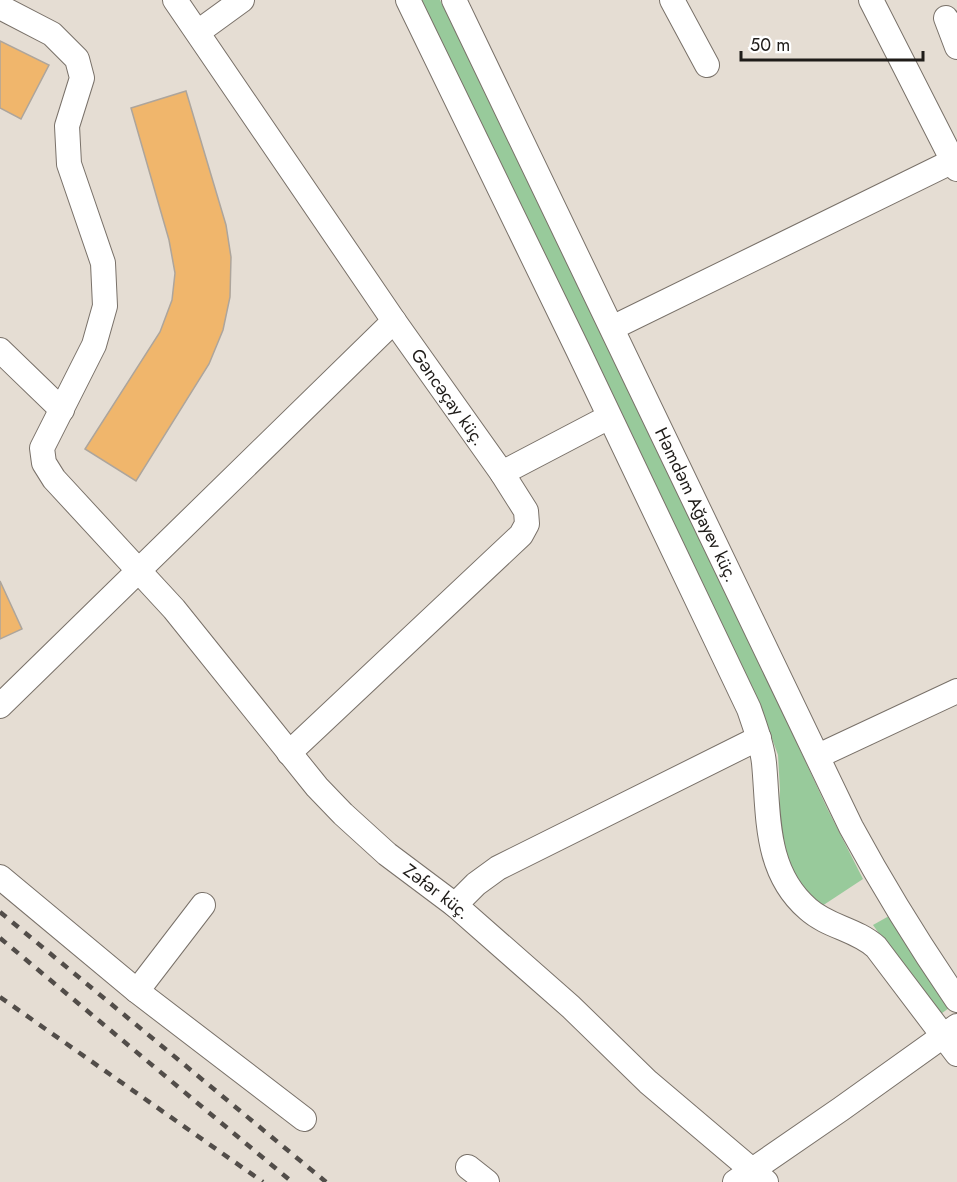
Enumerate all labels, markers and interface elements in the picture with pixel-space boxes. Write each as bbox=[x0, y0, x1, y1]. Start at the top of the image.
scale bar bbox=[741, 24, 922, 62]
text: 50 m bbox=[750, 32, 790, 58]
street label: Gəncəçay küç. bbox=[405, 343, 492, 451]
street label: Həmdəm Ağayev küç. bbox=[648, 423, 745, 587]
street label: Zəfər küç. bbox=[398, 858, 476, 925]

